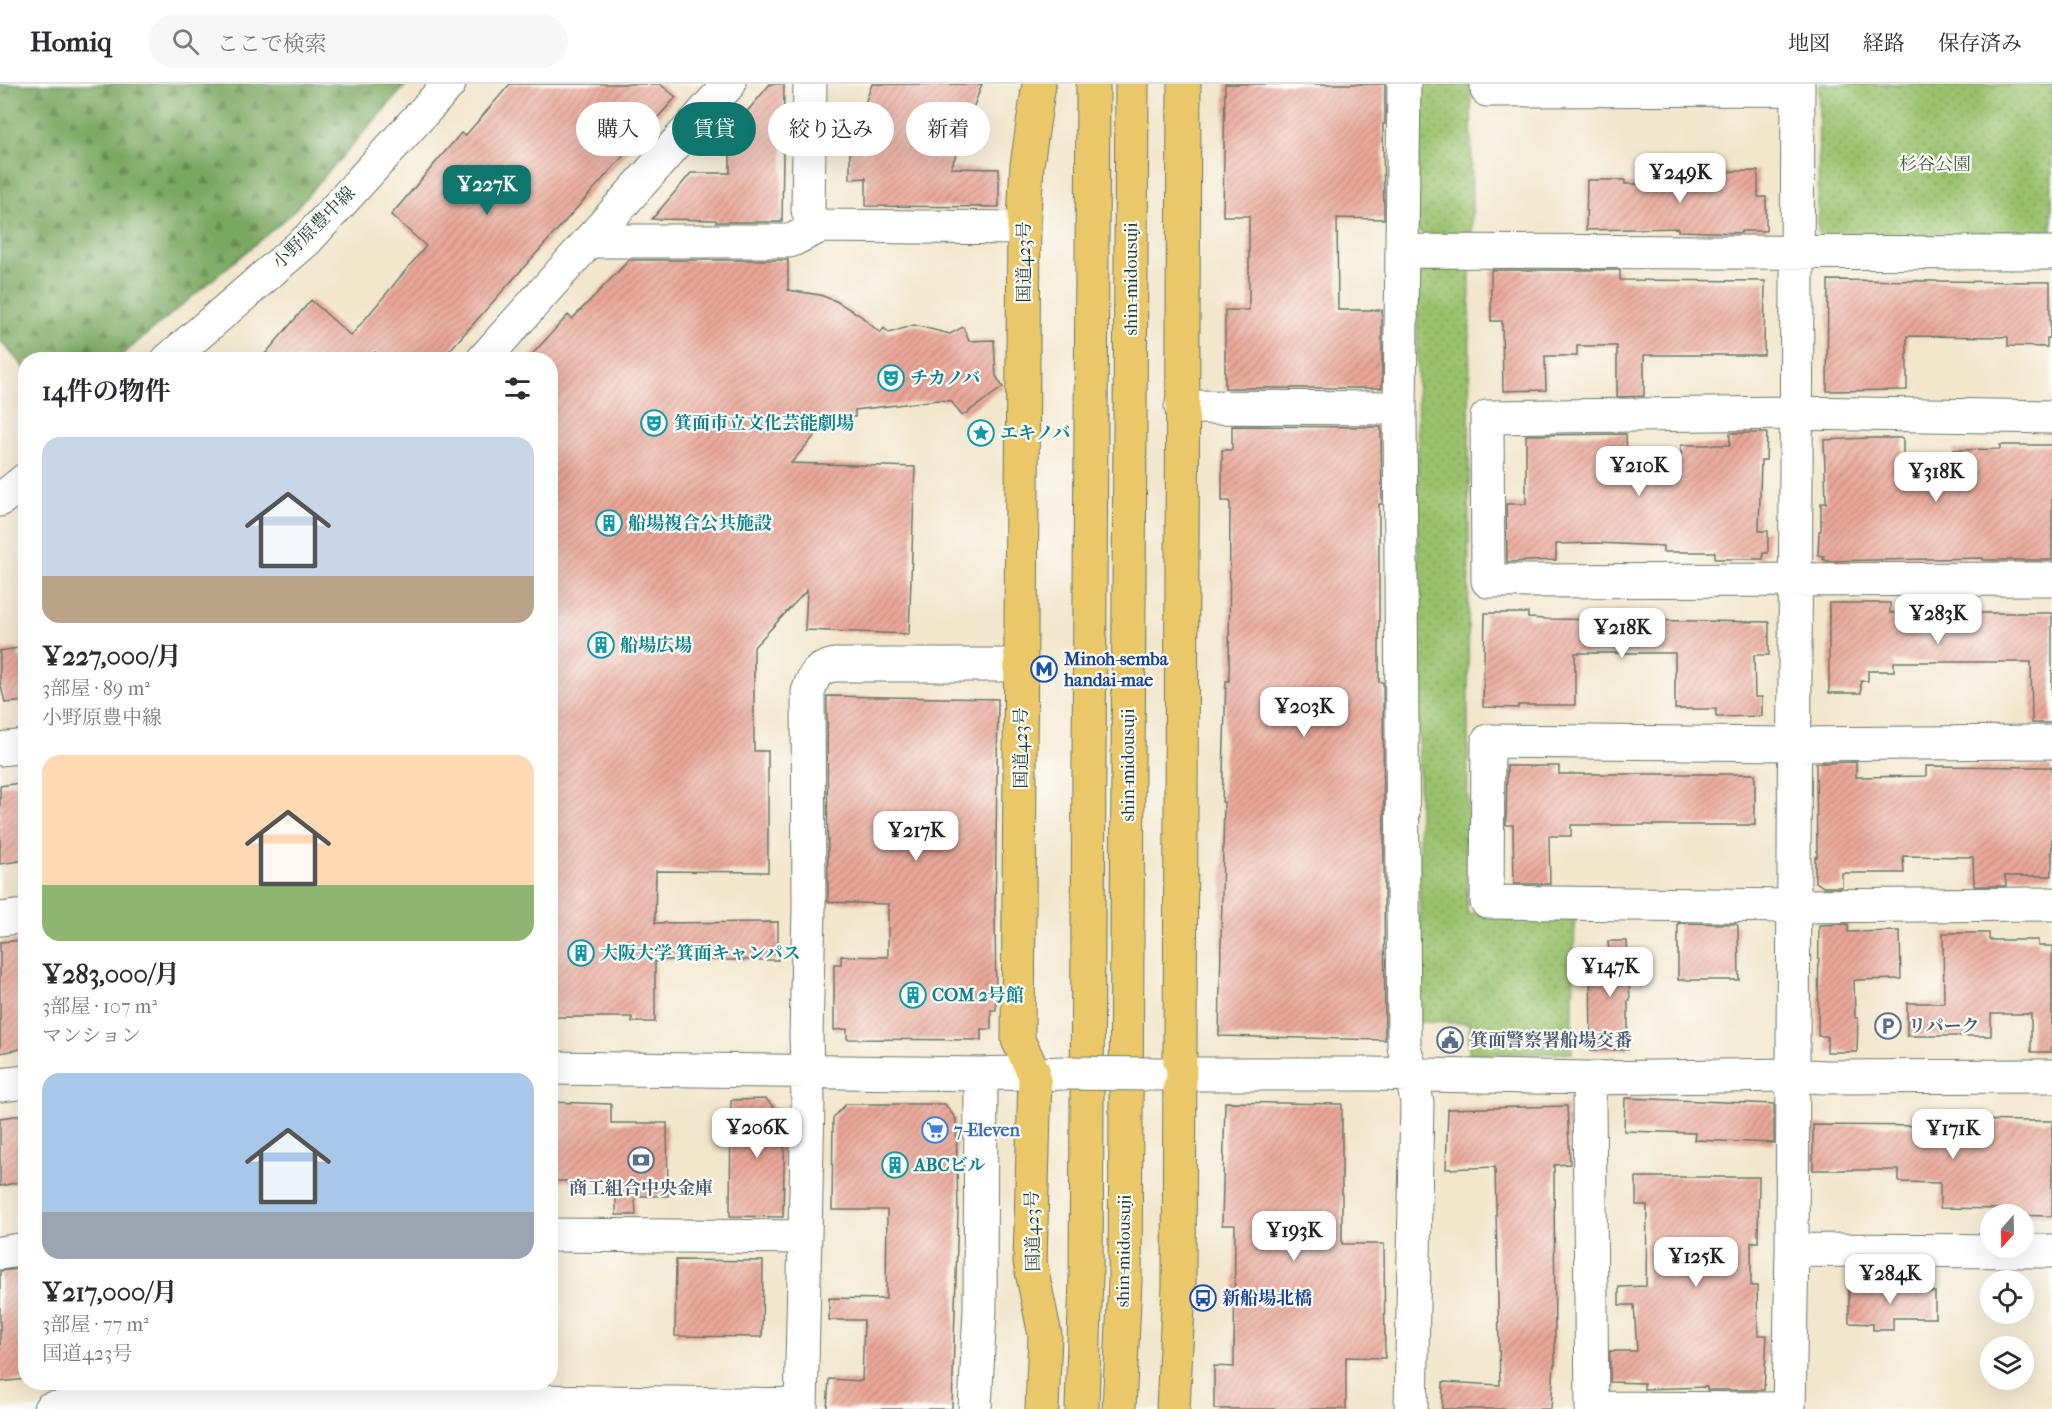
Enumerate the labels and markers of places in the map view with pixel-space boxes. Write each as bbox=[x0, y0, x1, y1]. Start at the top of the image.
pin: ¥249K bbox=[1638, 153, 1722, 204]
pin: ¥227K bbox=[445, 165, 529, 216]
theatre icon: チカノバ bbox=[876, 363, 906, 393]
place label: チカノバ bbox=[910, 368, 980, 389]
theatre icon: 箕面市立文化芸能劇場 bbox=[639, 408, 669, 438]
place label: 箕面市立文化芸能劇場 bbox=[674, 413, 854, 434]
place icon: エキノバ bbox=[966, 418, 996, 448]
place label: エキノバ bbox=[1000, 423, 1070, 444]
pin: ¥210K bbox=[1597, 446, 1681, 497]
pin: ¥318K bbox=[1894, 452, 1978, 503]
building icon: 船場複合公共施設 bbox=[594, 508, 624, 538]
place label: 船場複合公共施設 bbox=[628, 513, 772, 534]
pin: ¥283K bbox=[1896, 594, 1980, 645]
pin: ¥218K bbox=[1580, 608, 1664, 659]
building icon: 船場広場 bbox=[586, 630, 616, 660]
place label: 船場広場 bbox=[620, 635, 692, 656]
place label: Minoh-semba handai-mae bbox=[1063, 649, 1169, 691]
metro station icon: Minoh-semba handai-mae bbox=[1029, 654, 1059, 684]
pin: ¥203K bbox=[1262, 687, 1346, 738]
pin: ¥217K bbox=[874, 811, 958, 862]
building icon: 大阪大学 箕面キャンパス bbox=[566, 938, 596, 968]
place label: 大阪大学 箕面キャンパス bbox=[600, 943, 801, 964]
pin: ¥147K bbox=[1568, 947, 1652, 998]
building icon: COM 2号館 bbox=[898, 980, 928, 1010]
place label: COM 2号館 bbox=[932, 985, 1024, 1006]
parking icon: リパーク bbox=[1873, 1011, 1903, 1041]
place label: リパーク bbox=[1908, 1016, 1979, 1037]
public building icon: 箕面警察署船場交番 bbox=[1435, 1025, 1465, 1055]
place label: 箕面警察署船場交番 bbox=[1470, 1030, 1632, 1051]
pin: ¥206K bbox=[715, 1108, 799, 1159]
pin: ¥171K bbox=[1911, 1109, 1995, 1160]
supermarket icon: 7-Eleven bbox=[920, 1115, 950, 1145]
place label: 7-Eleven bbox=[953, 1120, 1020, 1141]
bank icon: 商工組合中央金庫 bbox=[626, 1145, 656, 1175]
building icon: ABCビル bbox=[880, 1150, 910, 1180]
place label: ABCビル bbox=[913, 1155, 986, 1176]
place label: 商工組合中央金庫 bbox=[569, 1178, 713, 1199]
pin: ¥193K bbox=[1252, 1211, 1336, 1262]
pin: ¥125K bbox=[1654, 1237, 1738, 1288]
pin: ¥284K bbox=[1848, 1254, 1932, 1305]
bus stop icon: 新船場北橋 bbox=[1188, 1283, 1218, 1313]
place label: 新船場北橋 bbox=[1222, 1288, 1312, 1309]

